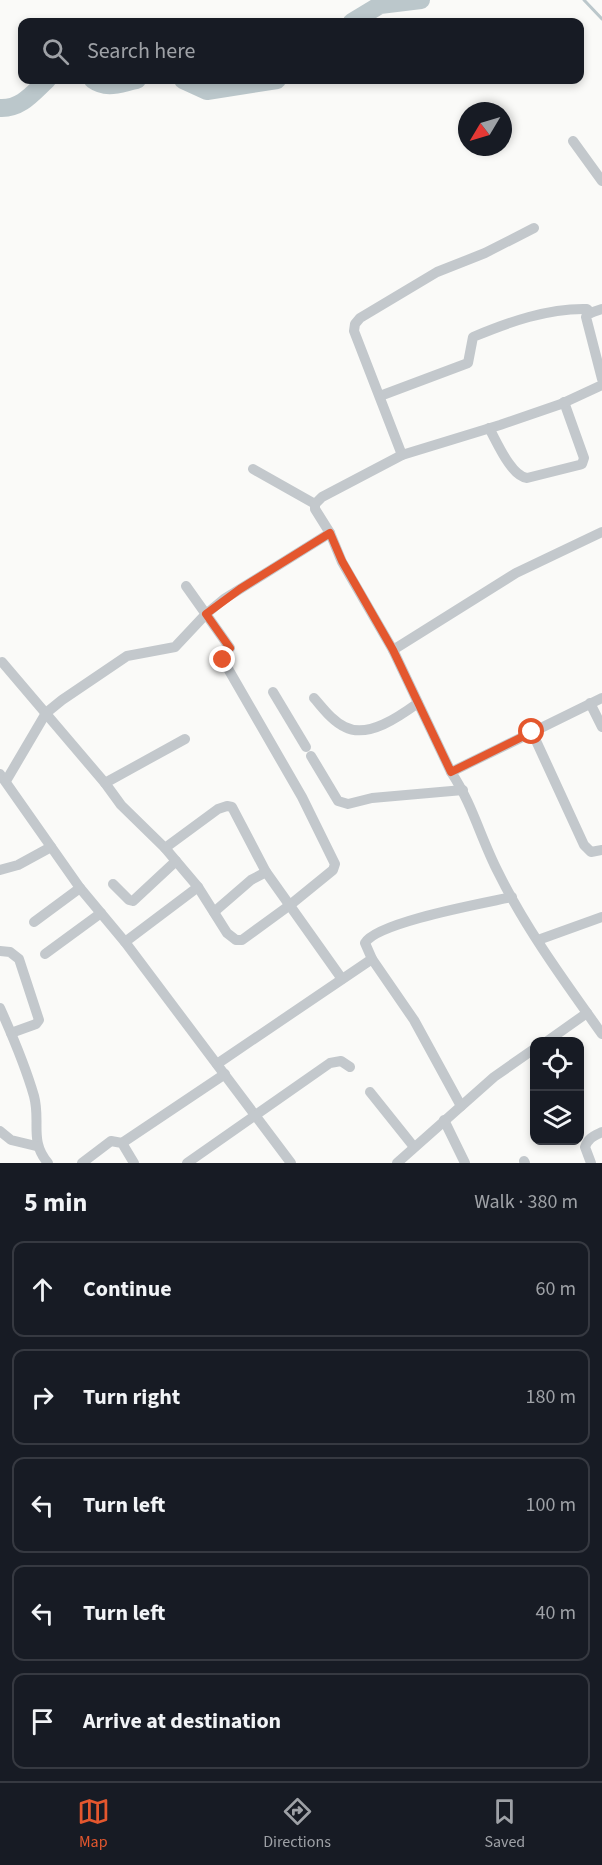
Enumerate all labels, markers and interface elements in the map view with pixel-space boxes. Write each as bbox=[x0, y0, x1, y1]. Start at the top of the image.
search box bbox=[18, 18, 584, 84]
icon: search bbox=[39, 35, 72, 68]
text: Search here bbox=[87, 35, 195, 67]
north arrow bbox=[458, 102, 512, 156]
route end bbox=[209, 646, 235, 672]
route start bbox=[518, 718, 544, 744]
map controls bbox=[530, 1037, 584, 1145]
button: locate bbox=[530, 1037, 584, 1091]
button: layers bbox=[530, 1091, 584, 1145]
text: 5 min bbox=[24, 1184, 87, 1221]
text: Walk · 380 m bbox=[474, 1188, 578, 1216]
icon: ahead bbox=[26, 1273, 59, 1306]
text: Continue bbox=[83, 1273, 172, 1305]
text: 60 m bbox=[536, 1275, 576, 1303]
icon: right bbox=[26, 1381, 59, 1414]
text: Turn right bbox=[83, 1381, 180, 1413]
text: 180 m bbox=[526, 1383, 576, 1411]
icon: left bbox=[26, 1489, 59, 1522]
text: Turn left bbox=[83, 1489, 165, 1521]
text: 100 m bbox=[526, 1491, 576, 1519]
icon: left bbox=[26, 1597, 59, 1630]
text: Turn left bbox=[83, 1597, 165, 1629]
text: 40 m bbox=[536, 1599, 576, 1627]
icon: arrive bbox=[26, 1705, 59, 1738]
text: Arrive at destination bbox=[83, 1705, 281, 1737]
tab: Map bbox=[77, 1795, 110, 1853]
tab: Directions bbox=[263, 1795, 331, 1853]
tab: Saved bbox=[484, 1795, 525, 1853]

